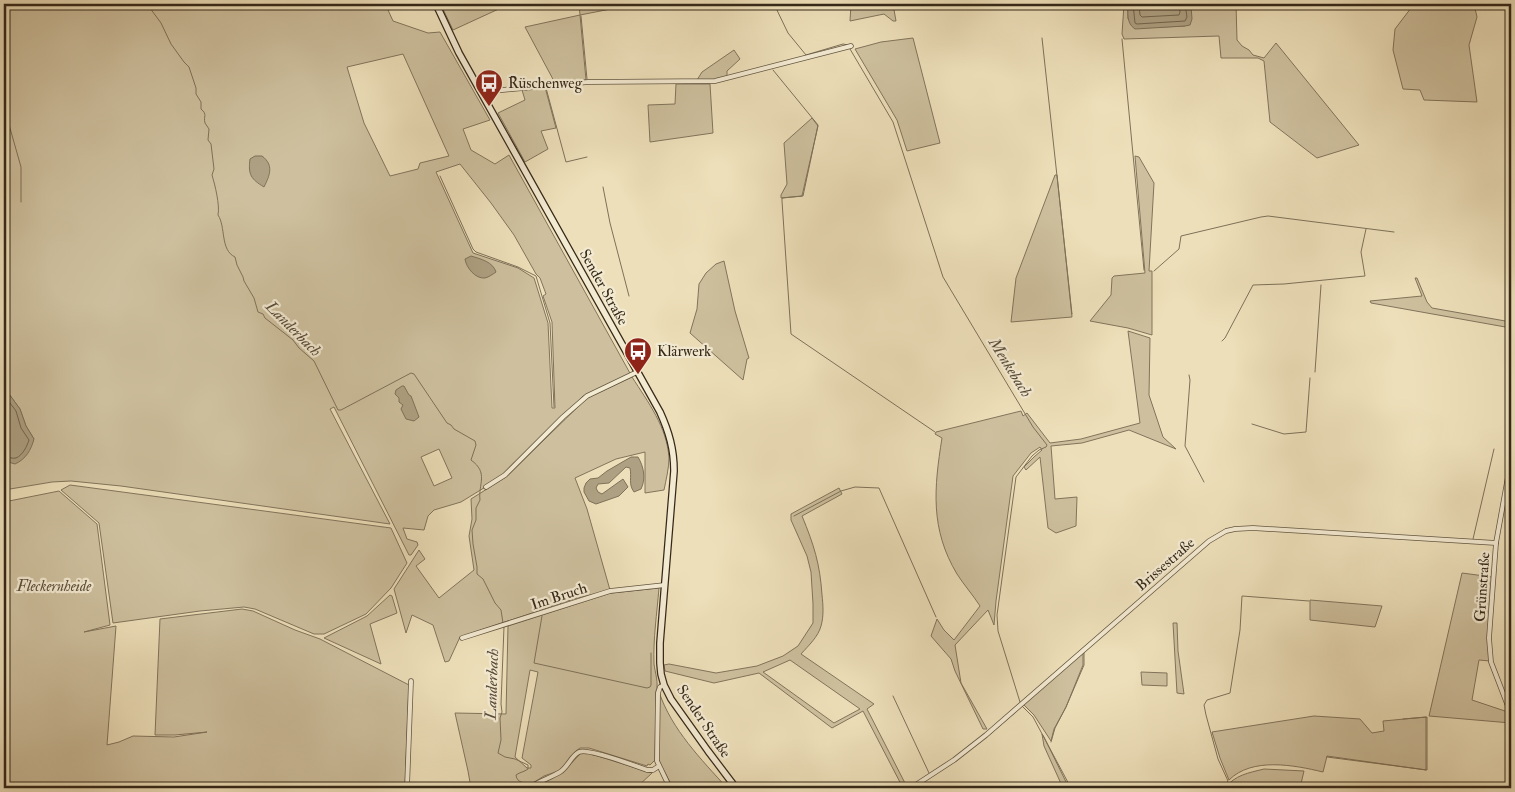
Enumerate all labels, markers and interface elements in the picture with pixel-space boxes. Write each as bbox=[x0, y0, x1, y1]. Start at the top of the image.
bus stop icon: Rüschenweg bbox=[474, 68, 504, 107]
place label: Rüschenweg bbox=[508, 74, 583, 93]
street label: Sender Straße bbox=[575, 246, 632, 329]
water label: Landerbach bbox=[260, 296, 325, 361]
water label: Menkebach bbox=[984, 333, 1036, 401]
bus stop icon: Klärwerk bbox=[623, 336, 653, 375]
place label: Klärwerk bbox=[657, 342, 711, 361]
street label: Brissestraße bbox=[1132, 534, 1199, 595]
street label: Grünstraße bbox=[1471, 552, 1494, 623]
park label: Fleckernheide bbox=[16, 577, 92, 596]
street label: Im Bruch bbox=[529, 578, 590, 614]
water label: Landerbach bbox=[481, 648, 503, 721]
street label: Sender Straße bbox=[672, 681, 735, 761]

